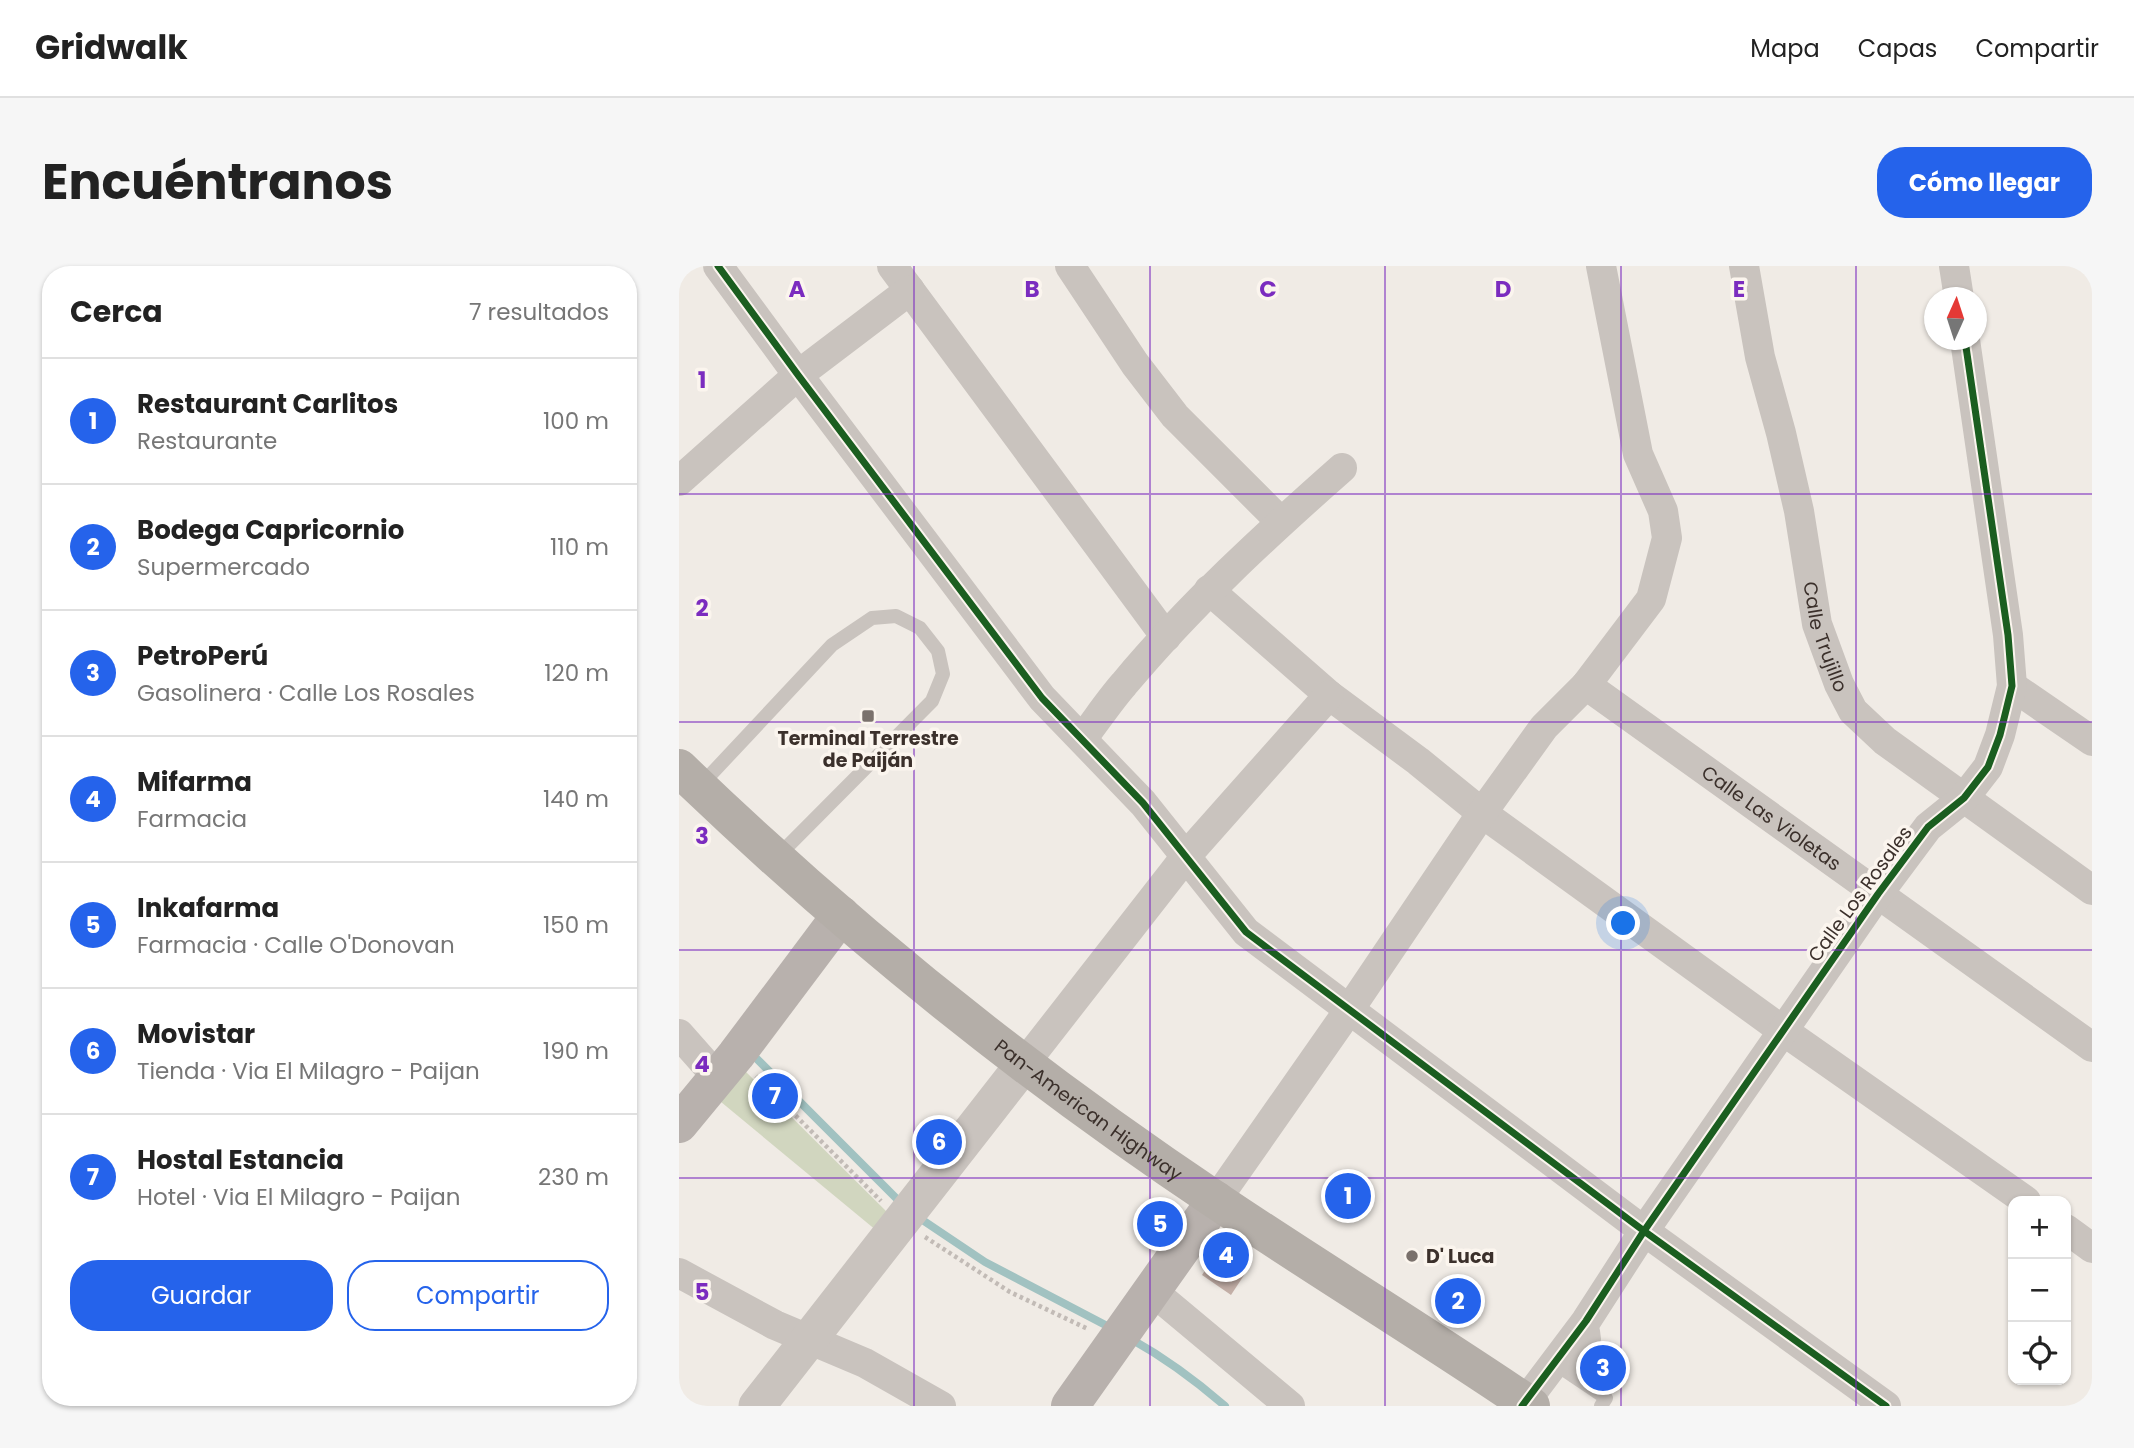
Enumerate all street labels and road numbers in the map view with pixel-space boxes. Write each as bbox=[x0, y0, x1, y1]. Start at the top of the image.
street label: Calle Trujillo bbox=[1797, 580, 1854, 697]
street label: Calle Las Violetas bbox=[1696, 758, 1847, 877]
street label: Calle Los Rosales bbox=[1801, 821, 1919, 967]
street label: Pan-American Highway bbox=[989, 1032, 1188, 1187]

